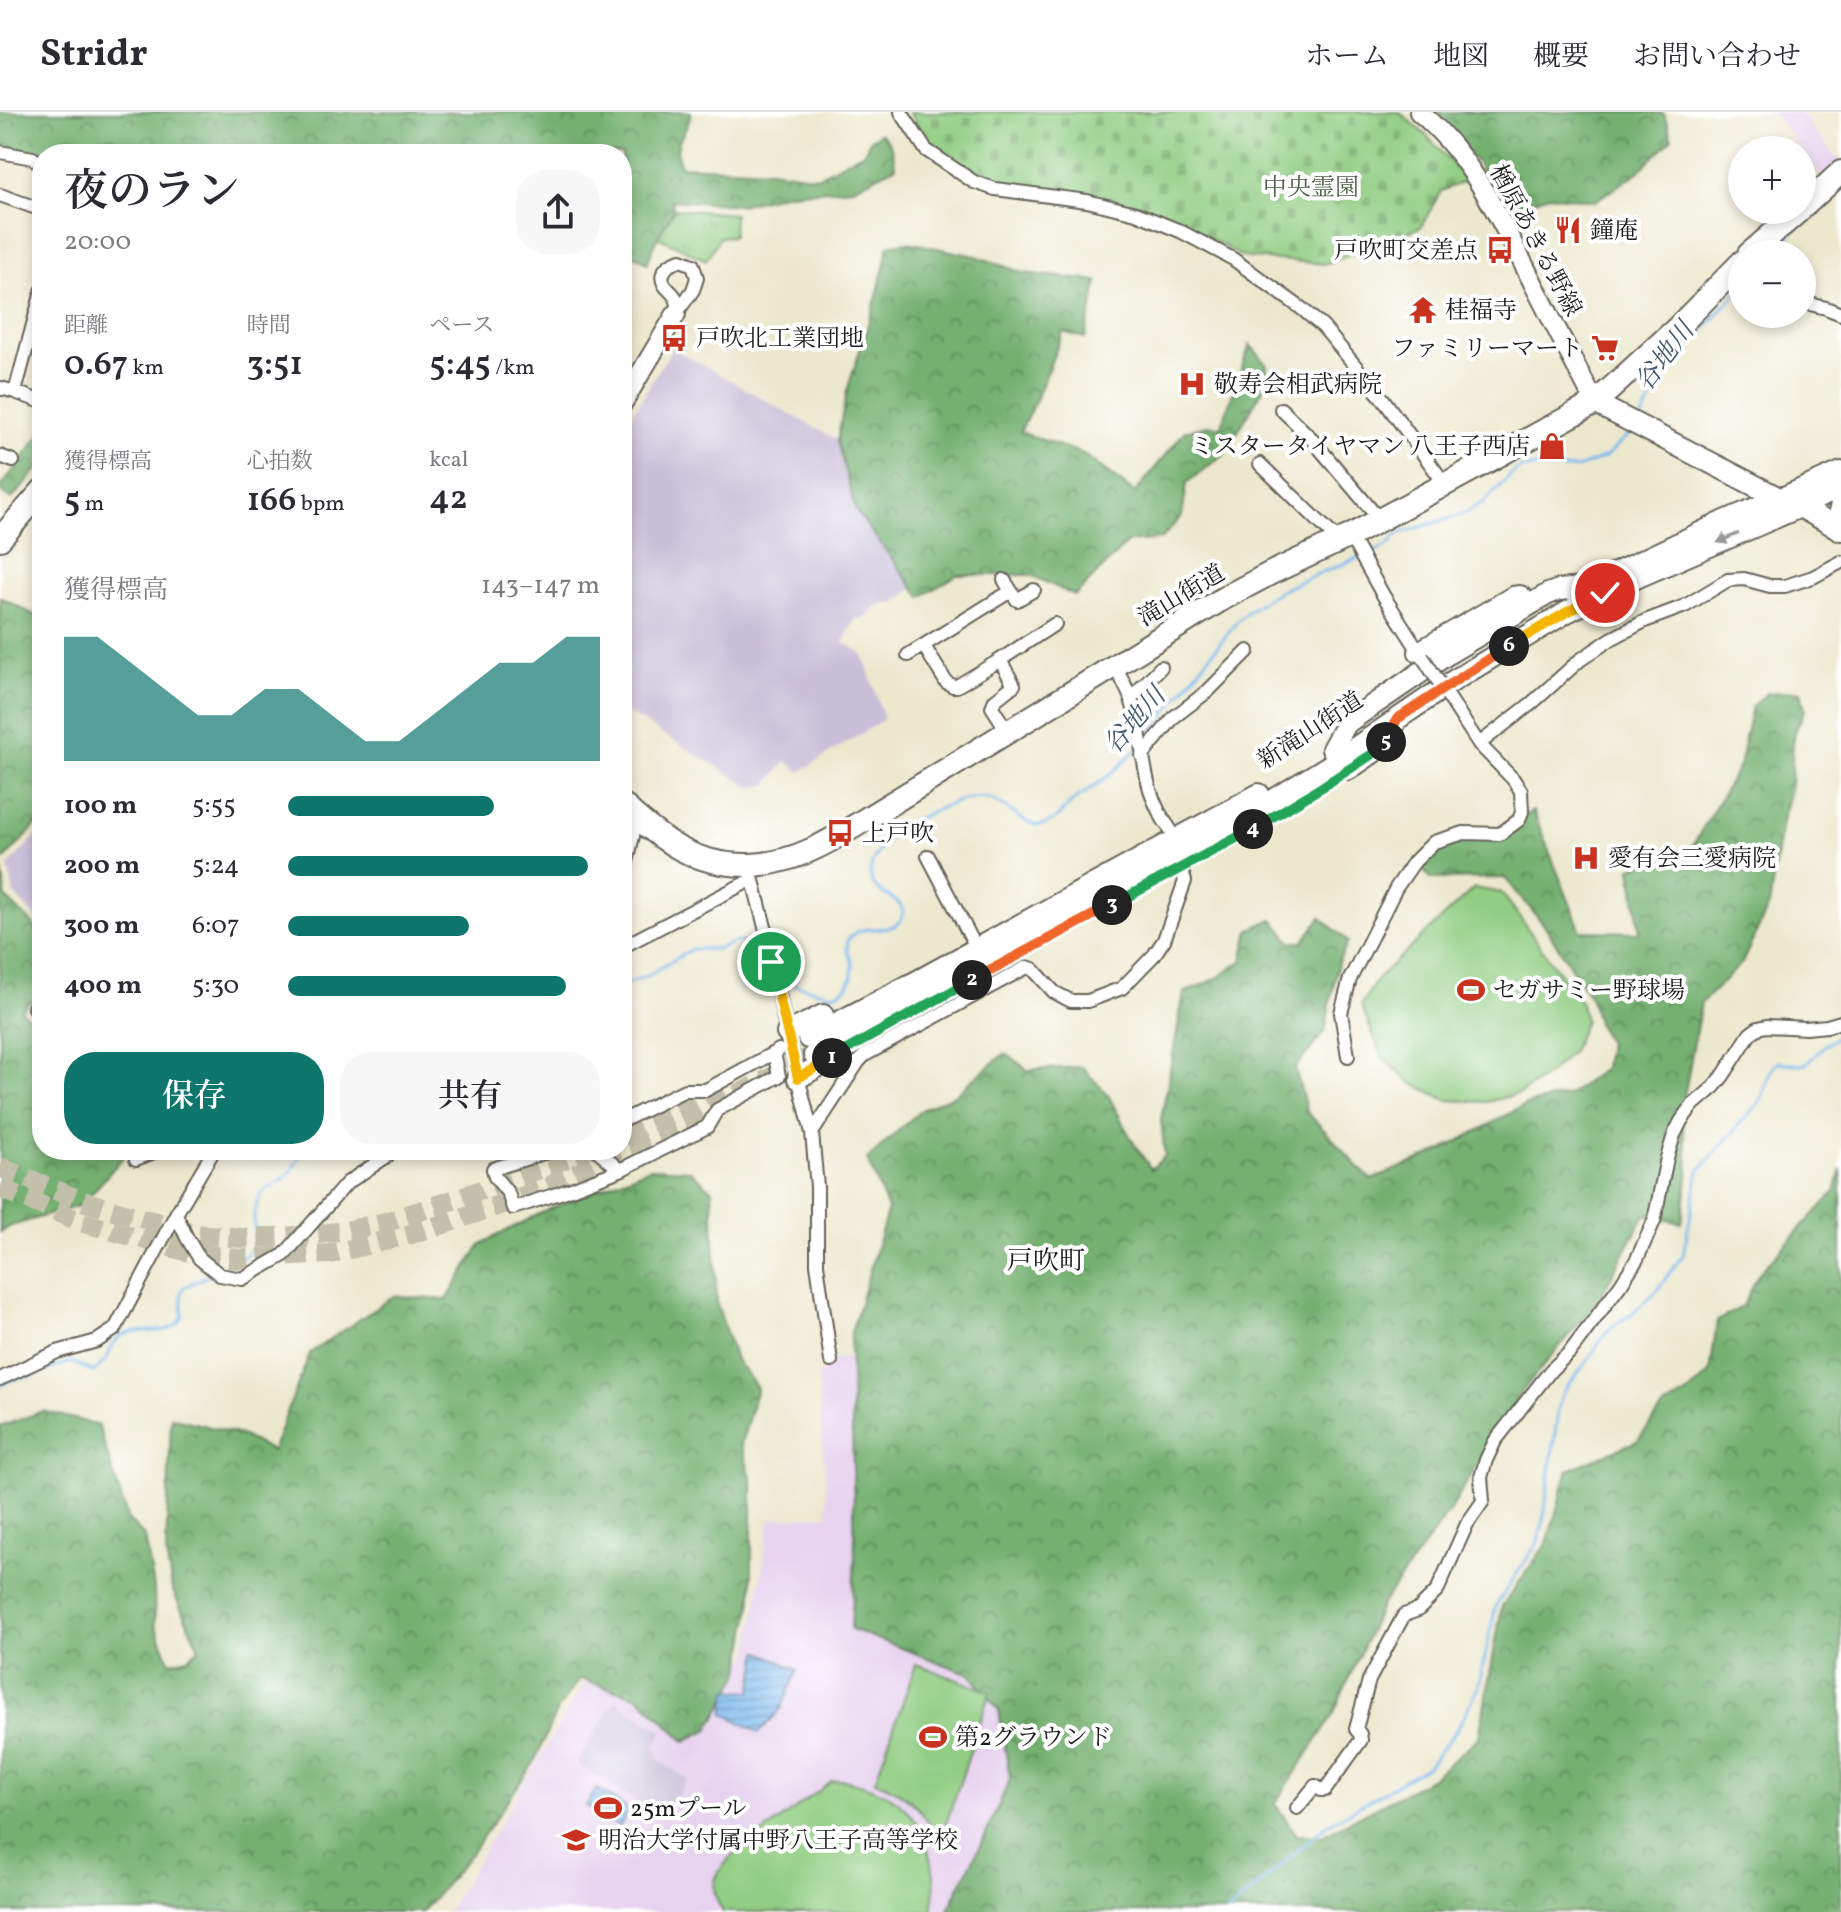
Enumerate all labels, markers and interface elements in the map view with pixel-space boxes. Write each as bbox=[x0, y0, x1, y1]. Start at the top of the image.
text: Stridr bbox=[40, 29, 148, 82]
text: ホーム bbox=[1305, 38, 1389, 77]
text: 地図 bbox=[1433, 38, 1489, 77]
text: 概要 bbox=[1533, 38, 1589, 77]
text: お問い合わせ bbox=[1633, 38, 1801, 77]
map controls bbox=[1728, 136, 1816, 328]
button: + bbox=[1728, 136, 1816, 224]
street label: 楢原あきる野線 bbox=[1480, 159, 1589, 323]
text: 夜のラン bbox=[64, 163, 240, 224]
button: share bbox=[516, 170, 600, 254]
park label: 中央霊園 bbox=[1263, 172, 1359, 206]
restaurant icon: 鐘庵 bbox=[1553, 215, 1583, 245]
place label: 鐘庵 bbox=[1590, 215, 1638, 249]
text: 20:00 bbox=[64, 224, 131, 260]
place label: 戸吹町交差点 bbox=[1334, 235, 1478, 269]
bus stop icon: 戸吹町交差点 bbox=[1485, 235, 1515, 265]
button: − bbox=[1728, 240, 1816, 328]
temple icon: 桂福寺 bbox=[1408, 295, 1438, 325]
place label: 桂福寺 bbox=[1445, 295, 1517, 329]
text: 距離 bbox=[64, 311, 108, 342]
text: 時間 bbox=[247, 311, 291, 342]
text: ペース bbox=[429, 311, 494, 342]
water label: 谷地川 bbox=[1628, 313, 1705, 399]
bus stop icon: 戸吹北工業団地 bbox=[659, 323, 689, 353]
place label: 戸吹北工業団地 bbox=[696, 323, 864, 357]
place label: ファミリーマート bbox=[1391, 333, 1583, 367]
supermarket icon: ファミリーマート bbox=[1590, 333, 1620, 363]
text: 0.67 bbox=[64, 342, 128, 389]
text: 3:51 bbox=[247, 342, 303, 389]
text: 5:45 bbox=[429, 342, 491, 389]
text: km bbox=[128, 353, 164, 384]
text: /km bbox=[491, 353, 535, 384]
hospital icon: 敬寿会相武病院 bbox=[1177, 369, 1207, 399]
place label: 敬寿会相武病院 bbox=[1214, 369, 1382, 403]
place label: ミスタータイヤマン 八王子西店 bbox=[1190, 431, 1530, 465]
shop icon: ミスタータイヤマン 八王子西店 bbox=[1537, 431, 1567, 461]
text: kcal bbox=[429, 445, 468, 476]
text: 獲得標高 bbox=[64, 447, 152, 478]
text: 心拍数 bbox=[247, 447, 313, 478]
text: 42 bbox=[429, 476, 468, 523]
text: 5 bbox=[64, 478, 80, 525]
text: 166 bbox=[247, 478, 296, 525]
text: m bbox=[80, 489, 104, 520]
text: bpm bbox=[296, 489, 345, 520]
one-way arrow bbox=[1716, 532, 1740, 545]
street label: 滝山街道 bbox=[1132, 557, 1232, 636]
pin bbox=[1571, 559, 1639, 627]
text: 143–147 m bbox=[481, 568, 600, 604]
icon: check bbox=[1583, 571, 1627, 615]
text: 獲得標高 bbox=[64, 573, 168, 609]
pin: 6 bbox=[1489, 626, 1529, 666]
text: 6 bbox=[1503, 630, 1515, 661]
water label: 谷地川 bbox=[1096, 678, 1177, 763]
street label: 新滝山街道 bbox=[1252, 685, 1371, 779]
pin: 5 bbox=[1366, 722, 1406, 762]
text: 5 bbox=[1381, 726, 1391, 757]
text: 100 m bbox=[64, 788, 137, 824]
text: 5:55 bbox=[192, 788, 236, 824]
pin: 4 bbox=[1233, 809, 1273, 849]
text: 4 bbox=[1246, 813, 1260, 844]
bus stop icon: 上戸吹 bbox=[825, 818, 855, 848]
place label: 上戸吹 bbox=[862, 818, 934, 852]
hospital icon: 愛有会三愛病院 bbox=[1571, 843, 1601, 873]
place label: 愛有会三愛病院 bbox=[1608, 843, 1776, 877]
text: 200 m bbox=[64, 848, 140, 884]
text: 5:24 bbox=[192, 848, 239, 884]
pin: 3 bbox=[1092, 885, 1132, 925]
text: 3 bbox=[1106, 889, 1118, 920]
text: 300 m bbox=[64, 908, 140, 944]
text: 6:07 bbox=[192, 908, 240, 944]
pin bbox=[737, 928, 805, 996]
icon: arrive bbox=[749, 940, 793, 984]
pin: 2 bbox=[952, 960, 992, 1000]
text: 2 bbox=[966, 964, 978, 995]
text: 400 m bbox=[64, 968, 142, 1004]
text: 5:30 bbox=[192, 968, 239, 1004]
sports icon: セガサミー野球場 bbox=[1456, 975, 1486, 1005]
place label: セガサミー野球場 bbox=[1493, 975, 1685, 1009]
pin: 1 bbox=[812, 1038, 852, 1078]
text: 1 bbox=[828, 1042, 836, 1073]
button: 保存 bbox=[64, 1052, 324, 1144]
button: 共有 bbox=[340, 1052, 600, 1144]
district label: 戸吹町 bbox=[1007, 1244, 1085, 1280]
sports icon: 第2グラウンド bbox=[918, 1722, 948, 1752]
place label: 第2グラウンド bbox=[955, 1722, 1112, 1756]
sports icon: 25mプール bbox=[593, 1793, 623, 1823]
place label: 25mプール bbox=[630, 1793, 746, 1827]
school or university icon: 明治大学付属中野八王子高等学校 bbox=[561, 1825, 591, 1855]
place label: 明治大学付属中野八王子高等学校 bbox=[598, 1825, 958, 1859]

